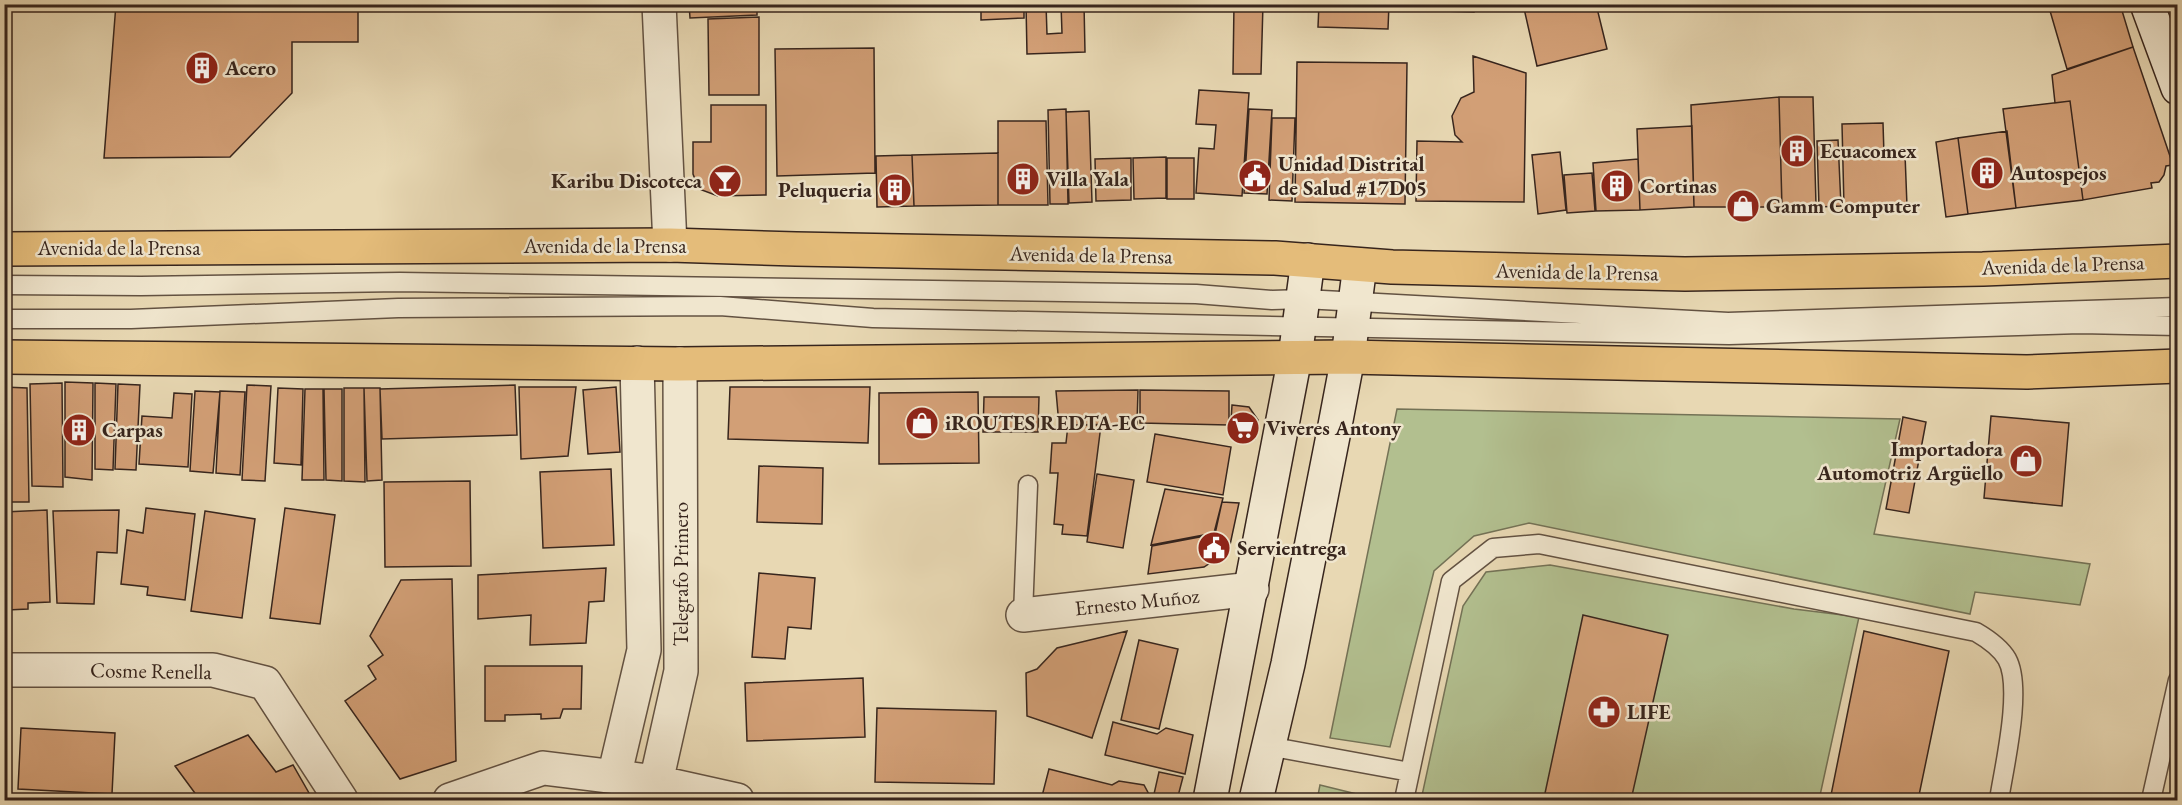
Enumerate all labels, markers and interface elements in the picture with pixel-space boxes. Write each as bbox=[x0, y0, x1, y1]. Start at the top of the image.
building icon: Acero bbox=[184, 50, 220, 86]
place label: Acero bbox=[224, 54, 277, 81]
building icon: Ecuacomex bbox=[1779, 133, 1815, 169]
place label: Ecuacomex bbox=[1820, 137, 1917, 164]
place label: Unidad Distrital de Salud #17D05 bbox=[1278, 150, 1427, 201]
building icon: Autospejos bbox=[1969, 155, 2005, 191]
public building icon: Unidad Distrital de Salud #17D05 bbox=[1237, 158, 1273, 194]
place label: Autospejos bbox=[2009, 159, 2106, 186]
building icon: Villa Yala bbox=[1005, 161, 1041, 197]
bar icon: Karibu Discoteca bbox=[707, 163, 743, 199]
place label: Villa Yala bbox=[1046, 165, 1130, 192]
place label: Karibu Discoteca bbox=[551, 167, 703, 194]
building icon: Cortinas bbox=[1599, 168, 1635, 204]
building icon: Peluqueria bbox=[877, 172, 913, 208]
place label: Cortinas bbox=[1640, 172, 1717, 199]
place label: Peluqueria bbox=[778, 176, 873, 203]
shop icon: Gamm Computer bbox=[1725, 188, 1761, 224]
place label: Gamm Computer bbox=[1766, 192, 1920, 219]
street label: Avenida de la Prensa bbox=[522, 232, 687, 259]
street label: Avenida de la Prensa bbox=[36, 234, 201, 261]
street label: Avenida de la Prensa bbox=[1008, 240, 1173, 269]
street label: Avenida de la Prensa bbox=[1980, 248, 2146, 281]
street label: Avenida de la Prensa bbox=[1494, 257, 1659, 286]
shop icon: iROUTES REDTA-EC bbox=[904, 405, 940, 441]
place label: iROUTES REDTA-EC bbox=[945, 409, 1145, 436]
supermarket icon: Viveres Antony bbox=[1225, 410, 1261, 446]
building icon: Carpas bbox=[61, 412, 97, 448]
place label: Viveres Antony bbox=[1266, 414, 1402, 441]
place label: Carpas bbox=[102, 416, 163, 443]
place label: Importadora Automotriz Argüello bbox=[1816, 435, 2004, 486]
shop icon: Importadora Automotriz Argüello bbox=[2008, 443, 2044, 479]
street label: Telegrafo Primero bbox=[667, 502, 694, 646]
public building icon: Servientrega bbox=[1196, 530, 1232, 566]
place label: Servientrega bbox=[1237, 534, 1347, 561]
street label: Ernesto Muñoz bbox=[1073, 582, 1201, 621]
street label: Cosme Renella bbox=[90, 656, 213, 685]
pharmacy icon: LIFE bbox=[1586, 694, 1622, 730]
place label: LIFE bbox=[1627, 698, 1671, 725]

